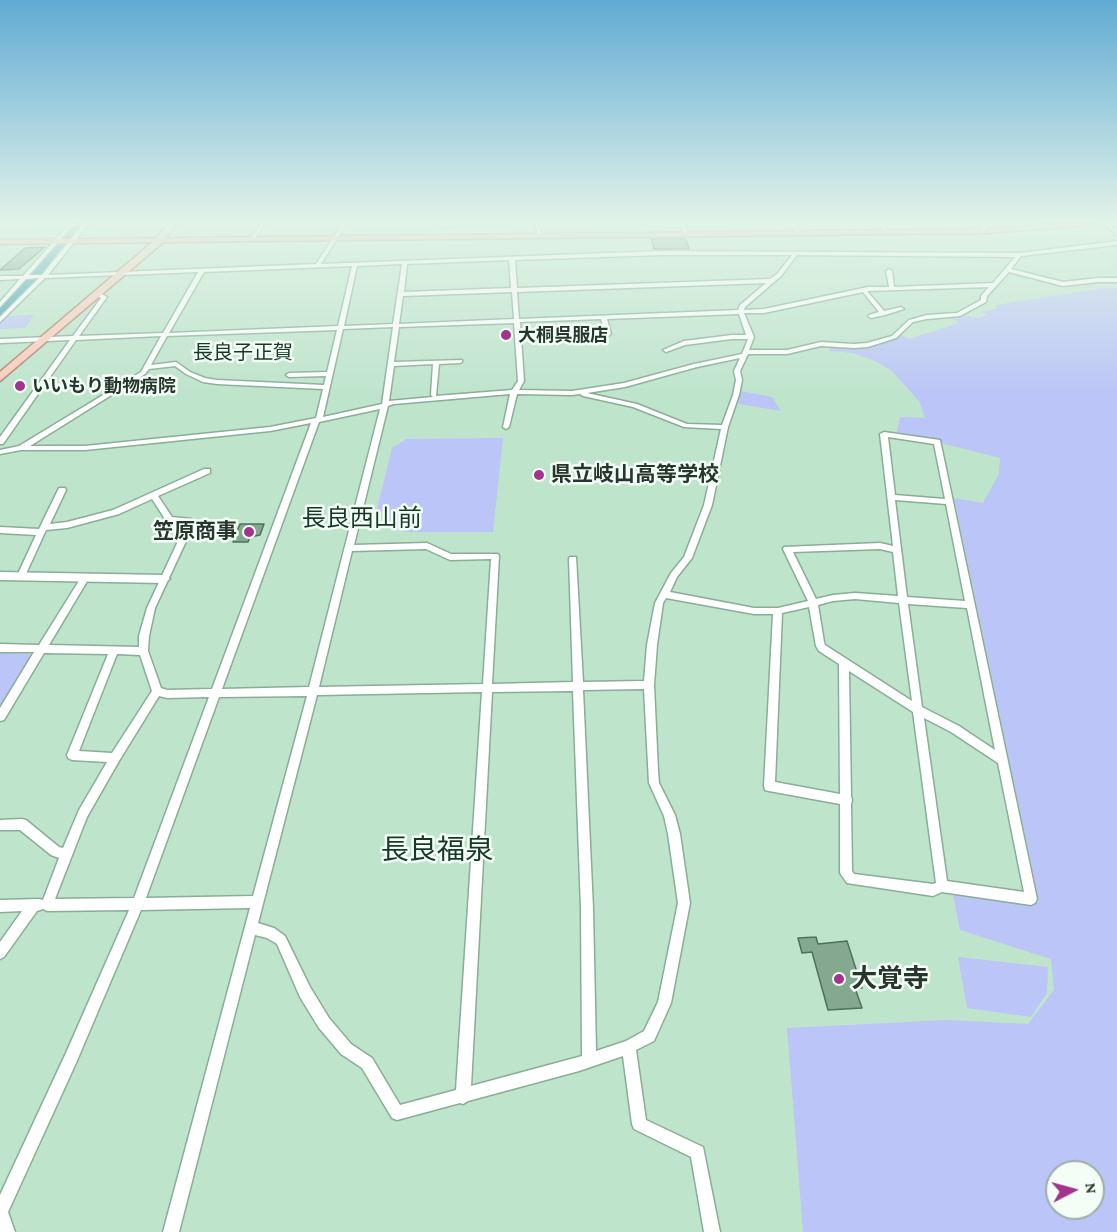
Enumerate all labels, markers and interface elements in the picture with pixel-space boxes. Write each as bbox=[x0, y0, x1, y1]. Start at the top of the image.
place label: 大桐呉服店 bbox=[518, 324, 608, 346]
marker: 大桐呉服店 bbox=[499, 328, 513, 342]
district label: 長良子正賀 bbox=[193, 341, 293, 365]
place label: いいもり動物病院 bbox=[32, 375, 176, 397]
marker: いいもり動物病院 bbox=[13, 379, 27, 393]
place label: 県立岐山高等学校 bbox=[551, 462, 719, 488]
marker: 県立岐山高等学校 bbox=[532, 468, 546, 482]
district label: 長良西山前 bbox=[302, 505, 422, 533]
place label: 笠原商事 bbox=[153, 519, 237, 545]
marker: 笠原商事 bbox=[242, 525, 256, 539]
district label: 長良福泉 bbox=[381, 833, 493, 867]
place label: 大覚寺 bbox=[851, 963, 929, 995]
marker: 大覚寺 bbox=[832, 972, 846, 986]
north arrow bbox=[1045, 1160, 1105, 1220]
text: N bbox=[1082, 1182, 1100, 1195]

